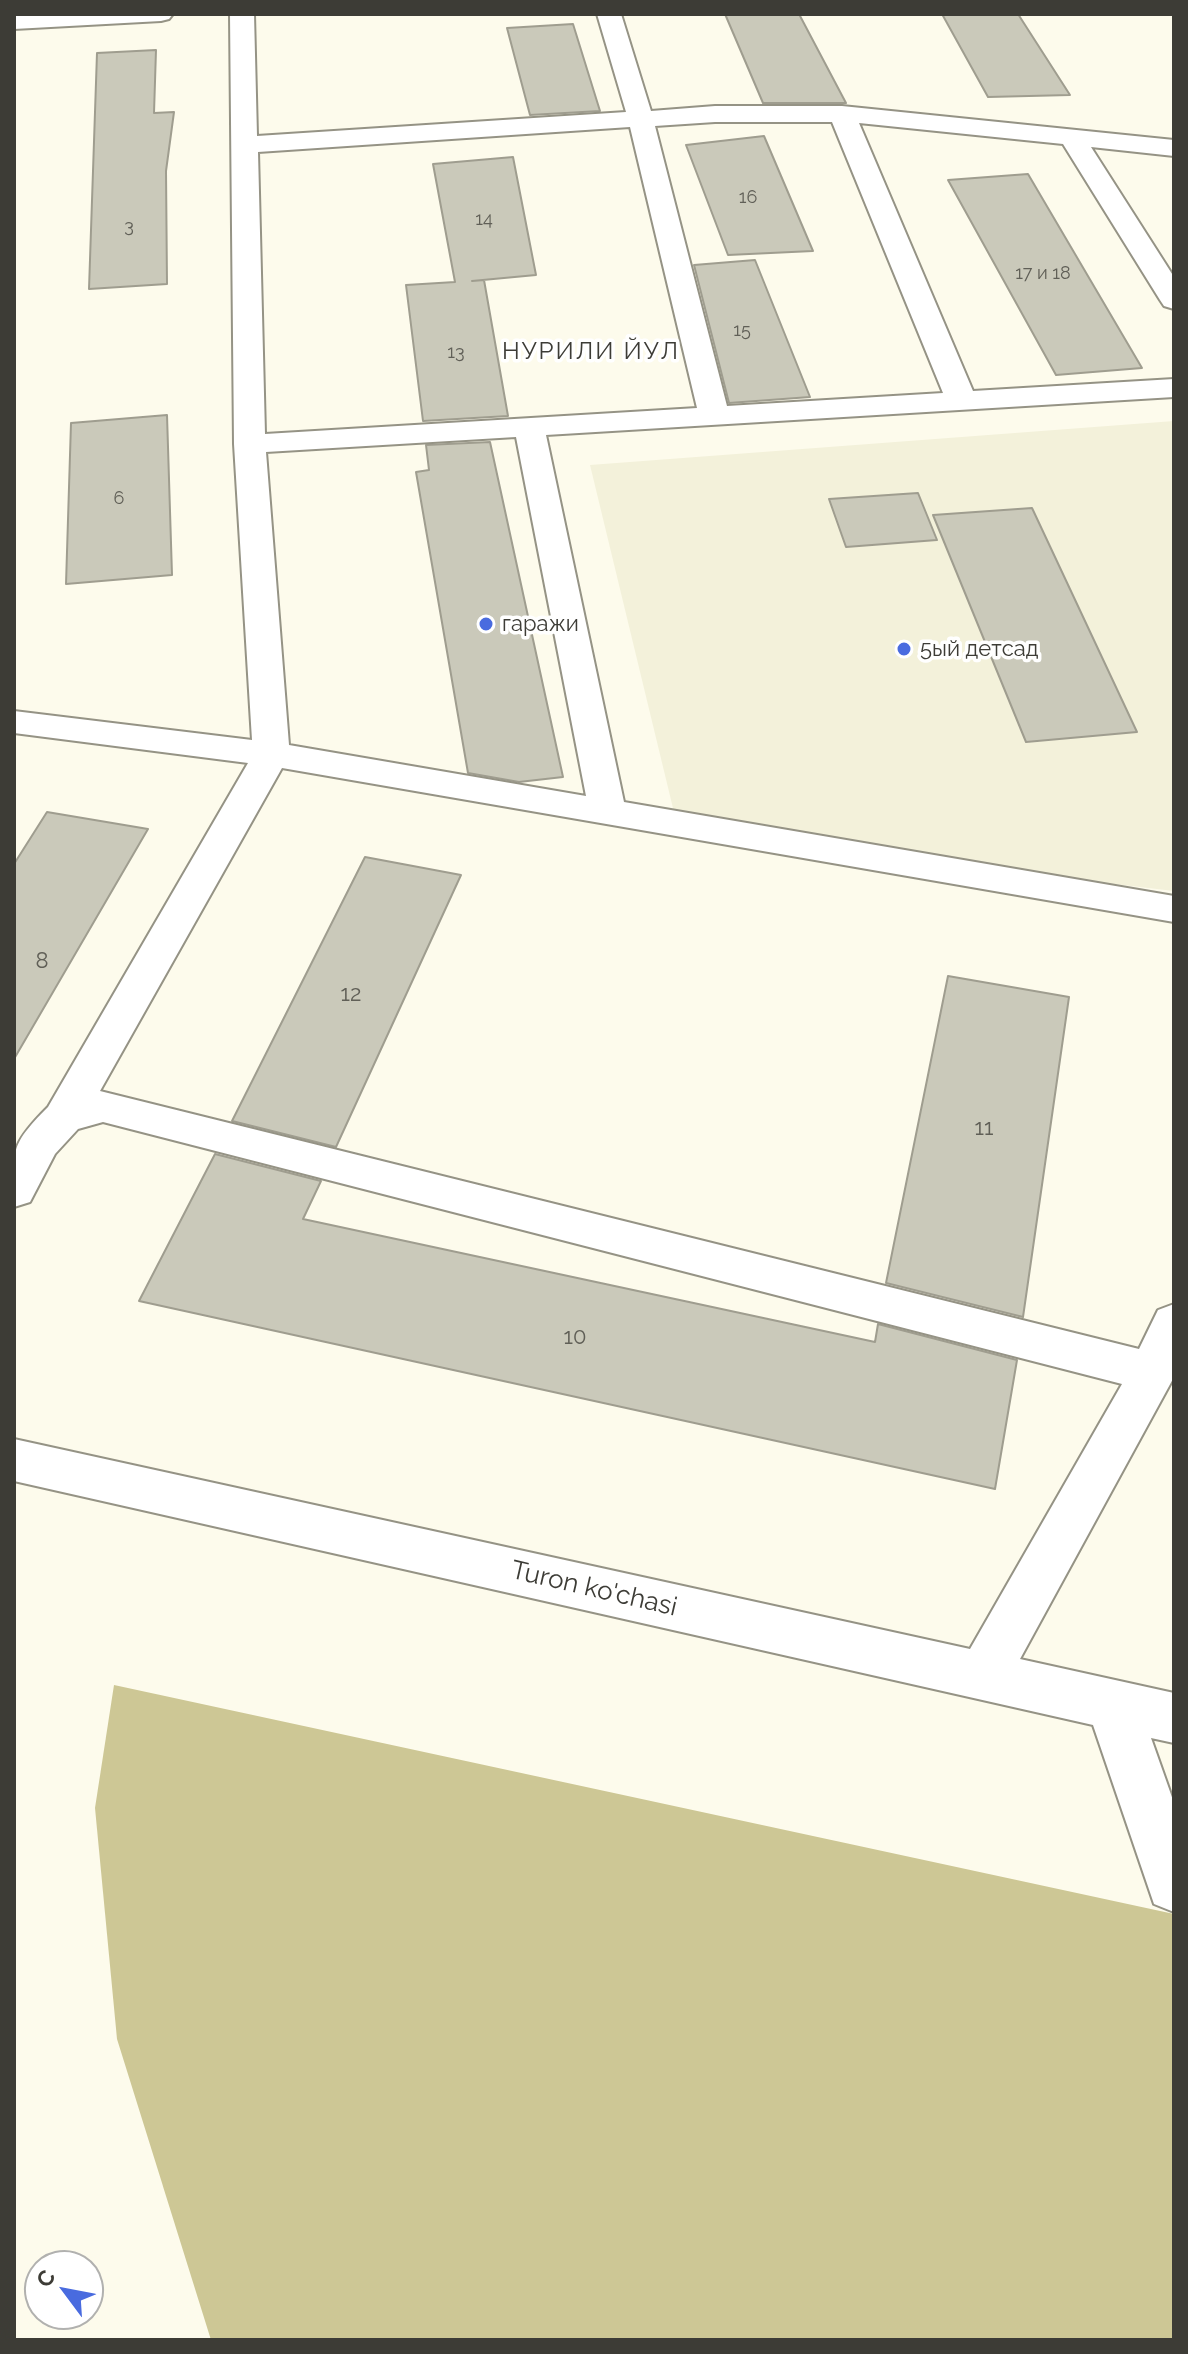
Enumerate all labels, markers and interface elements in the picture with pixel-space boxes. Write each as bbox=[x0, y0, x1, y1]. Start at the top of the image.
house number: 16 bbox=[739, 187, 757, 209]
house number: 14 bbox=[475, 209, 493, 231]
house number: 3 bbox=[124, 216, 134, 238]
house number: 17 и 18 bbox=[1015, 263, 1071, 285]
house number: 15 bbox=[733, 320, 751, 342]
district label: НУРИЛИ ЙУЛ bbox=[502, 338, 680, 366]
house number: 13 bbox=[447, 342, 465, 364]
house number: 6 bbox=[114, 488, 124, 510]
place label: гаражи bbox=[502, 611, 579, 637]
marker: гаражи bbox=[477, 615, 495, 633]
place label: 5ый детсад bbox=[920, 636, 1039, 662]
marker: 5ый детсад bbox=[895, 640, 913, 658]
house number: 8 bbox=[35, 948, 49, 974]
house number: 12 bbox=[341, 981, 361, 1007]
house number: 11 bbox=[975, 1115, 993, 1141]
house number: 10 bbox=[564, 1324, 586, 1350]
street label: Turon ko'chasi bbox=[508, 1555, 680, 1623]
north arrow bbox=[24, 2250, 104, 2330]
text: С bbox=[30, 2265, 60, 2292]

